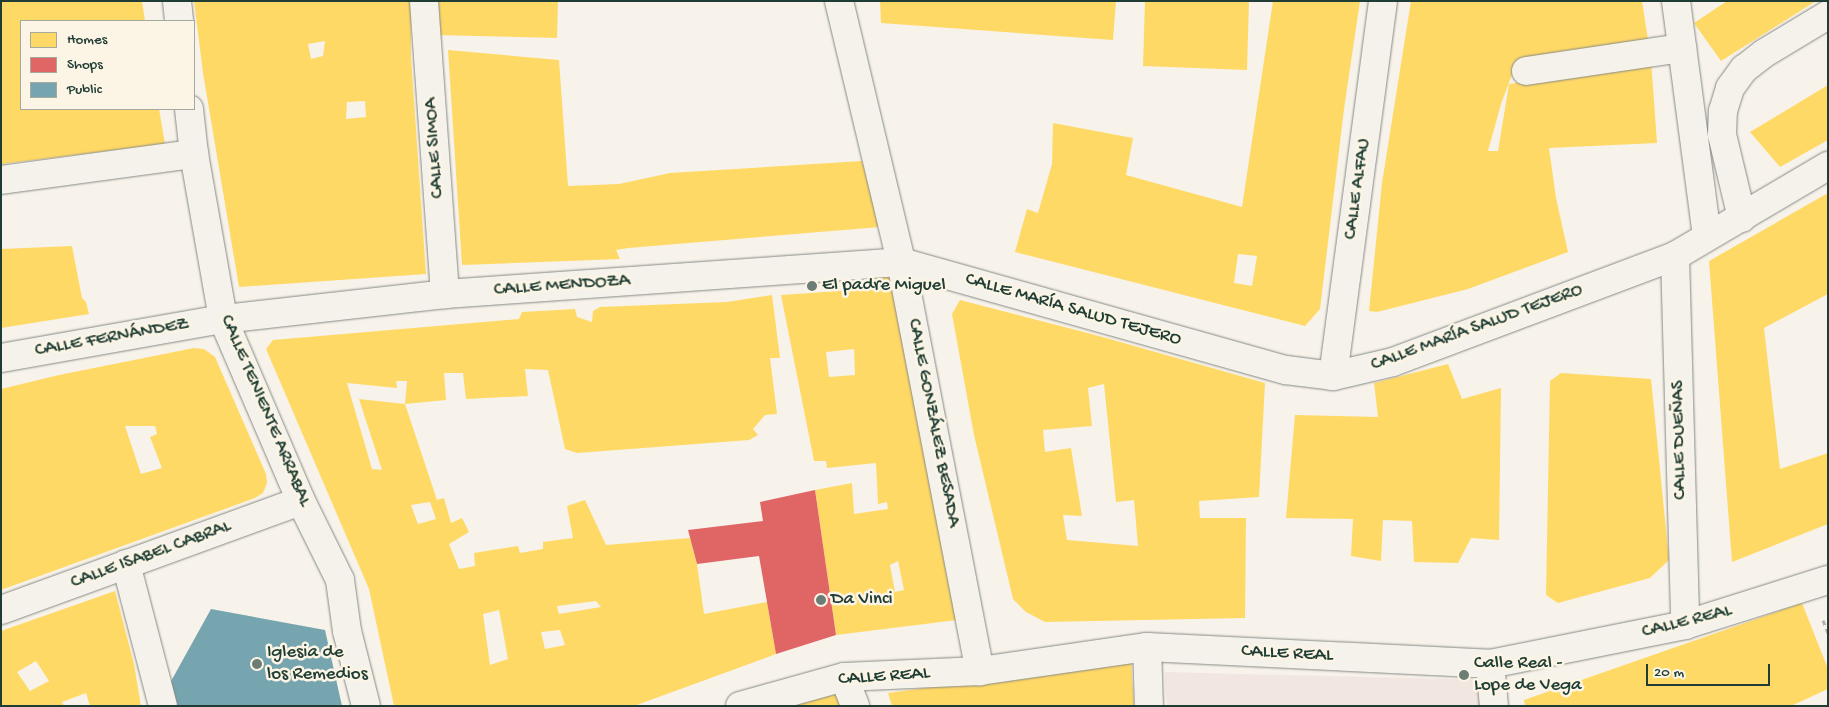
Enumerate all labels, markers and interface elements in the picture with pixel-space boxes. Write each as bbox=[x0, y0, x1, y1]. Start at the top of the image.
legend bbox=[20, 20, 195, 110]
text: Homes bbox=[67, 31, 107, 49]
text: Shops bbox=[67, 56, 103, 74]
text: Public bbox=[67, 81, 102, 99]
street label: CALLE SIMOA bbox=[420, 97, 450, 199]
street label: CALLE ALFAU bbox=[1340, 137, 1376, 241]
street label: CALLE MARÍA SALUD TEJERO bbox=[962, 268, 1184, 352]
street label: CALLE MENDOZA bbox=[493, 270, 631, 302]
place label: El padre Miguel bbox=[822, 275, 946, 297]
street label: CALLE MARÍA SALUD TEJERO bbox=[1368, 279, 1586, 377]
marker: El padre Miguel bbox=[806, 280, 818, 292]
street label: CALLE TENIENTE ARRABAL bbox=[214, 312, 316, 510]
street label: CALLE FERNÁNDEZ bbox=[33, 313, 191, 363]
street label: CALLE GONZÁLEZ BESADA bbox=[902, 317, 964, 529]
street label: CALLE DUEÑAS bbox=[1668, 380, 1692, 500]
street label: CALLE ISABEL CABRAL bbox=[68, 515, 234, 595]
place label: Da Vinci bbox=[831, 589, 893, 611]
marker: Da Vinci bbox=[815, 594, 827, 606]
street label: CALLE REAL bbox=[1640, 600, 1734, 644]
street label: CALLE REAL bbox=[1241, 640, 1333, 668]
place label: Iglesia de los Remedios bbox=[267, 642, 368, 686]
place label: Calle Real - Lope de Vega bbox=[1474, 653, 1582, 697]
scale bar bbox=[1649, 654, 1773, 686]
marker: Iglesia de los Remedios bbox=[251, 658, 263, 670]
street label: CALLE REAL bbox=[837, 662, 931, 692]
text: 20 m bbox=[1654, 664, 1684, 682]
marker: Calle Real - Lope de Vega bbox=[1458, 669, 1470, 681]

